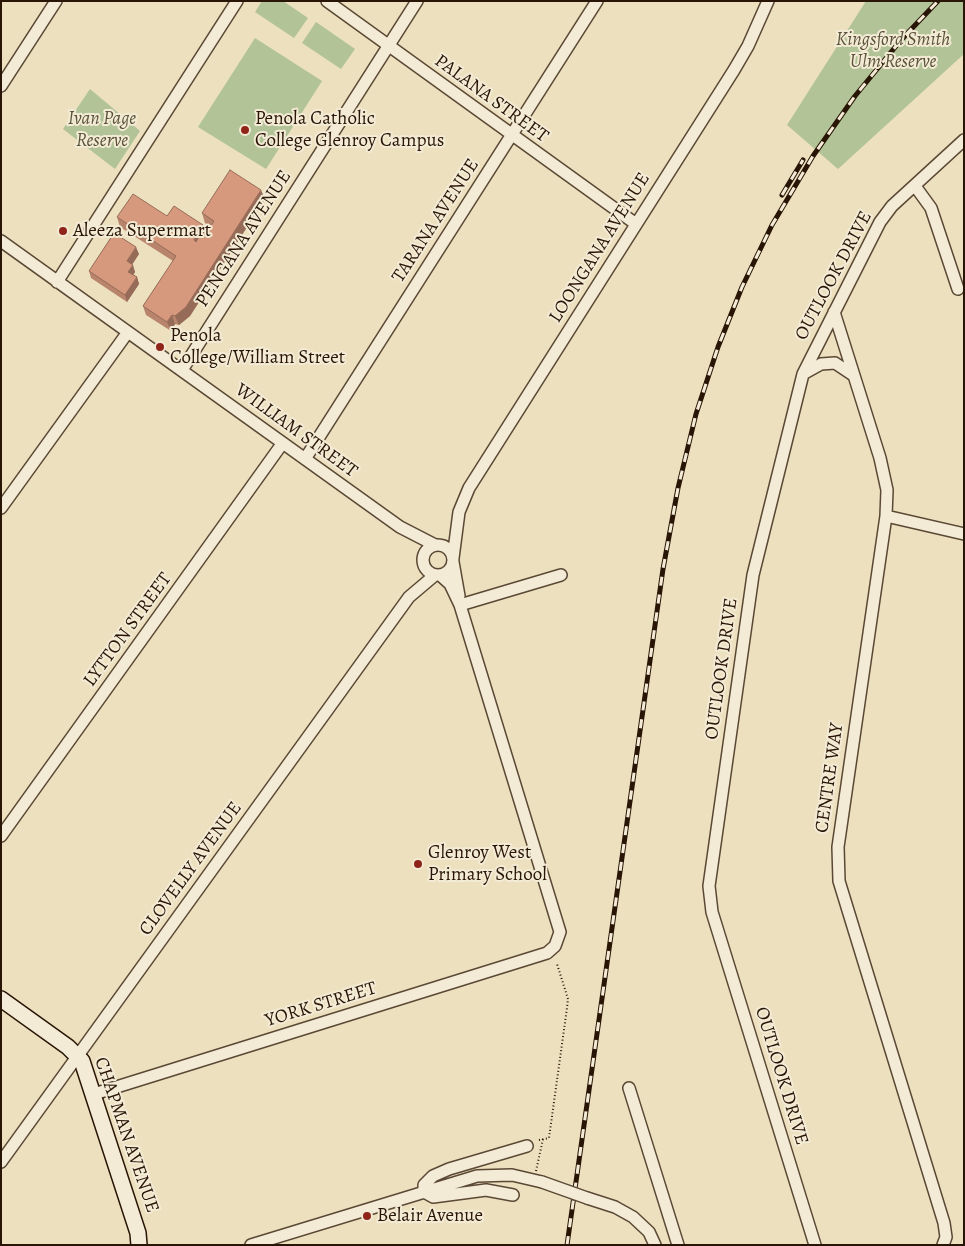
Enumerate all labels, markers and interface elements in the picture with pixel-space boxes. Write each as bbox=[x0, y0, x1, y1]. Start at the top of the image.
park label: Kingsford Smith Ulm Reserve bbox=[836, 29, 950, 73]
street label: PALANA STREET bbox=[429, 50, 553, 148]
park label: Ivan Page Reserve bbox=[68, 108, 136, 152]
place label: Penola Catholic College Glenroy Campus bbox=[255, 108, 444, 152]
marker: Penola Catholic College Glenroy Campus bbox=[239, 124, 251, 136]
street label: TARANA AVENUE bbox=[388, 155, 484, 287]
street label: PENGANA AVENUE bbox=[191, 166, 297, 312]
street label: LOONGANA AVENUE bbox=[545, 169, 655, 327]
street label: OUTLOOK DRIVE bbox=[790, 208, 878, 344]
place label: Aleeza Supermart bbox=[73, 220, 211, 242]
marker: Aleeza Supermart bbox=[57, 225, 69, 237]
place label: Penola College/William Street bbox=[170, 325, 345, 369]
marker: Penola College/William Street bbox=[154, 341, 166, 353]
street label: WILLIAM STREET bbox=[230, 379, 362, 483]
street label: LYTTON STREET bbox=[79, 569, 177, 691]
street label: OUTLOOK DRIVE bbox=[701, 597, 743, 741]
street label: CENTRE WAY bbox=[811, 722, 849, 834]
street label: CLOVELLY AVENUE bbox=[135, 798, 247, 940]
place label: Glenroy West Primary School bbox=[428, 842, 547, 886]
marker: Glenroy West Primary School bbox=[412, 858, 424, 870]
street label: YORK STREET bbox=[263, 977, 379, 1033]
street label: OUTLOOK DRIVE bbox=[749, 1004, 813, 1148]
street label: CHAPMAN AVENUE bbox=[89, 1054, 163, 1216]
place label: Belair Avenue bbox=[377, 1205, 483, 1227]
marker: Belair Avenue bbox=[361, 1210, 373, 1222]

